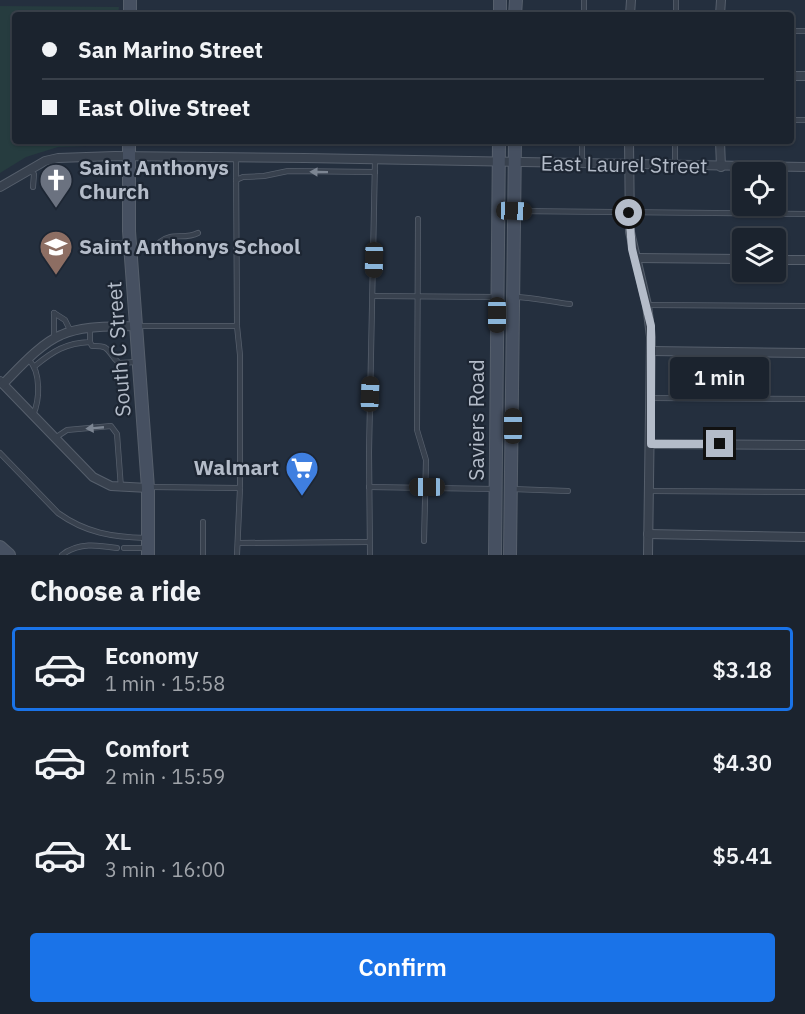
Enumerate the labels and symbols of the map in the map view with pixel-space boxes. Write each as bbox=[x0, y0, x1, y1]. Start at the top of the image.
street label: East Laurel Street bbox=[540, 149, 708, 179]
place label: Saint Anthonys Church bbox=[79, 153, 229, 205]
church icon: Saint Anthonys Church bbox=[38, 162, 74, 209]
one-way arrow bbox=[310, 167, 329, 177]
route start bbox=[615, 199, 642, 226]
car bbox=[496, 201, 532, 221]
school or university icon: Saint Anthonys School bbox=[38, 229, 74, 276]
place label: Saint Anthonys School bbox=[79, 232, 300, 260]
car bbox=[365, 242, 383, 278]
street label: South C Street bbox=[99, 280, 137, 418]
car bbox=[488, 297, 506, 333]
callout: 1 min bbox=[670, 357, 770, 399]
street label: Saviers Road bbox=[462, 359, 490, 481]
car bbox=[360, 376, 380, 412]
car bbox=[504, 408, 522, 444]
one-way arrow bbox=[86, 423, 105, 433]
route end bbox=[706, 430, 733, 457]
supermarket icon: Walmart bbox=[284, 450, 320, 497]
place label: Walmart bbox=[194, 453, 279, 481]
car bbox=[409, 478, 445, 496]

